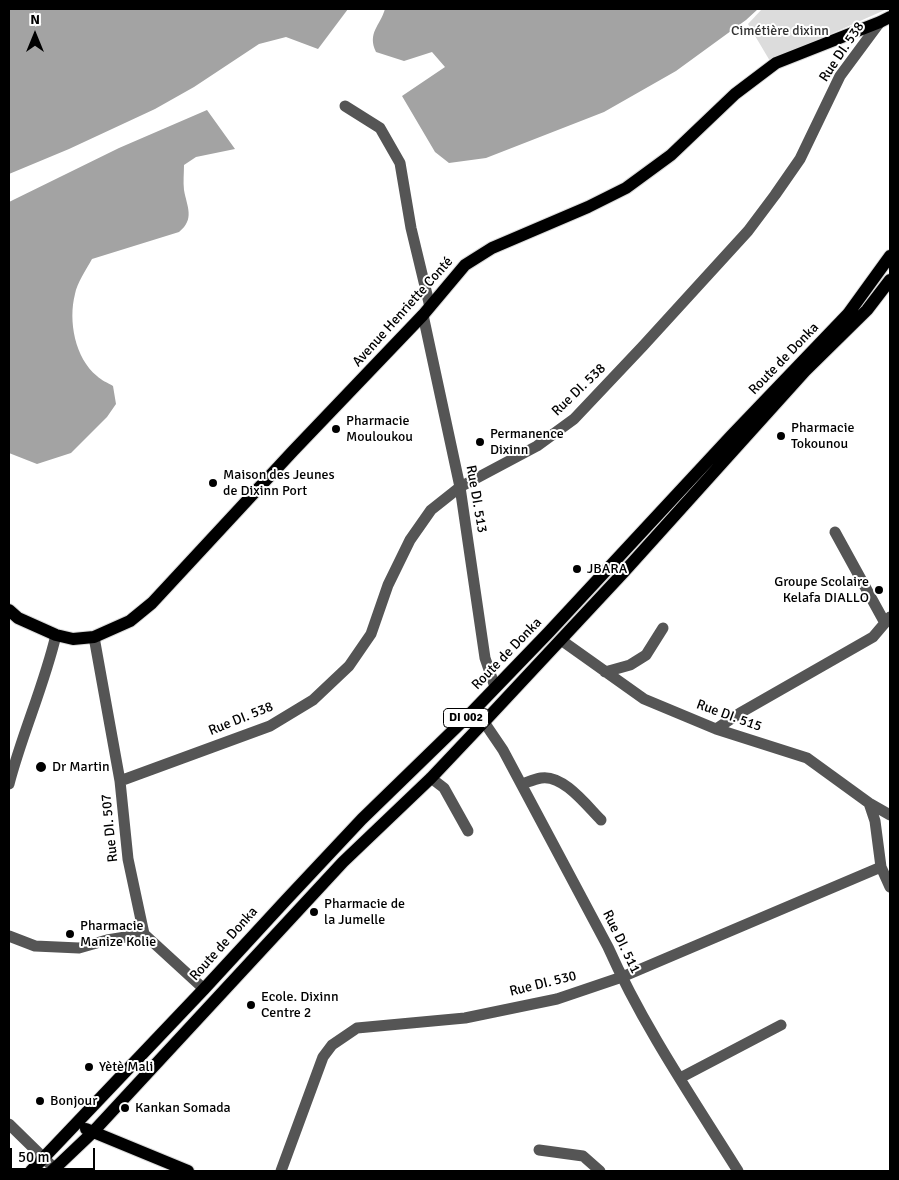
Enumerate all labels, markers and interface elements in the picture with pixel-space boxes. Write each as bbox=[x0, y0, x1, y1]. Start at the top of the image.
north arrow bbox=[10, 10, 60, 60]
text: N bbox=[30, 11, 40, 28]
street label: Rue DI. 538 bbox=[816, 19, 868, 85]
park label: Cimétière dixinn bbox=[731, 23, 829, 39]
street label: Avenue Henriette Conté bbox=[349, 254, 457, 370]
street label: Route de Donka bbox=[745, 319, 823, 399]
street label: Rue DI. 538 bbox=[549, 360, 609, 420]
place label: Pharmacie Mouloukou bbox=[346, 413, 413, 446]
place label: Pharmacie Tokounou bbox=[791, 420, 855, 452]
marker: Pharmacie Mouloukou bbox=[330, 423, 342, 435]
place label: Permanence Dixinn bbox=[490, 426, 564, 458]
marker: Pharmacie Tokounou bbox=[775, 430, 787, 442]
marker: Permanence Dixinn bbox=[474, 436, 486, 448]
street label: Rue DI. 513 bbox=[462, 464, 490, 534]
place label: Maison des Jeunes de Dixinn Port bbox=[223, 467, 335, 500]
marker: Maison des Jeunes de Dixinn Port bbox=[207, 477, 219, 489]
place label: JBARA bbox=[587, 561, 627, 577]
marker: JBARA bbox=[571, 563, 583, 575]
place label: Groupe Scolaire Kelafa DIALLO bbox=[774, 574, 869, 606]
marker: Groupe Scolaire Kelafa DIALLO bbox=[873, 584, 885, 596]
street label: Route de Donka bbox=[468, 614, 546, 694]
street label: Rue DI. 515 bbox=[694, 696, 764, 736]
street label: Rue DI. 538 bbox=[206, 698, 276, 740]
road number: DI 002 bbox=[444, 708, 488, 728]
place label: Dr Martin bbox=[52, 759, 110, 775]
marker: Dr Martin bbox=[34, 760, 48, 774]
street label: Rue DI. 507 bbox=[98, 793, 122, 863]
place label: Pharmacie de la Jumelle bbox=[324, 896, 405, 929]
street label: Route de Donka bbox=[186, 904, 262, 984]
marker: Pharmacie de la Jumelle bbox=[308, 906, 320, 918]
street label: Rue DI. 511 bbox=[598, 908, 644, 976]
place label: Pharmacie Manize Kolie bbox=[80, 918, 156, 950]
marker: Pharmacie Manize Kolie bbox=[64, 928, 76, 940]
street label: Rue DI. 530 bbox=[508, 968, 578, 1000]
place label: Ecole. Dixinn Centre 2 bbox=[261, 989, 339, 1022]
marker: Ecole. Dixinn Centre 2 bbox=[245, 999, 257, 1011]
place label: Yètè Mali bbox=[99, 1059, 153, 1075]
marker: Yètè Mali bbox=[83, 1061, 95, 1073]
place label: Bonjour bbox=[50, 1093, 97, 1109]
marker: Bonjour bbox=[34, 1095, 46, 1107]
place label: Kankan Somada bbox=[135, 1100, 231, 1116]
marker: Kankan Somada bbox=[119, 1102, 131, 1114]
scale bar bbox=[12, 1138, 98, 1170]
text: 50 m bbox=[18, 1148, 49, 1166]

